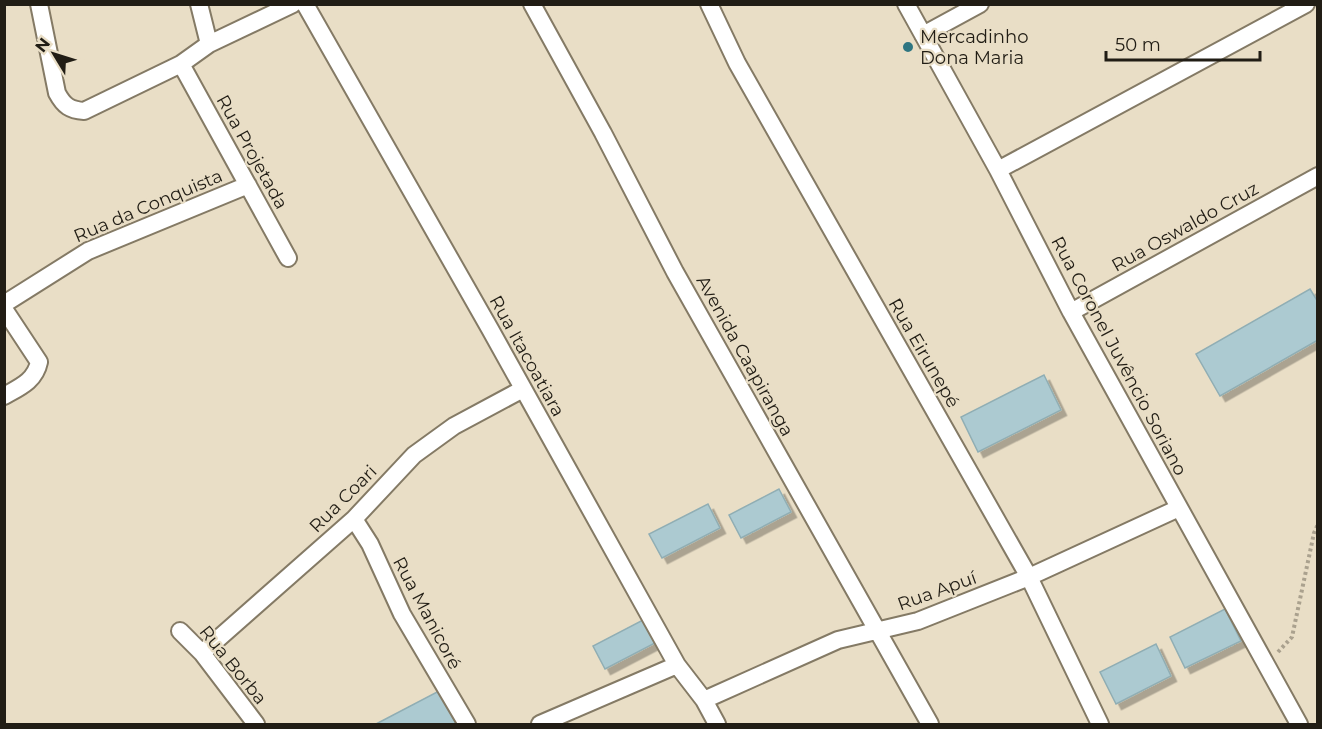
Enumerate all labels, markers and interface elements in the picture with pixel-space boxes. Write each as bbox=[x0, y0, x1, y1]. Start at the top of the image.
north arrow bbox=[24, 24, 84, 84]
scale bar bbox=[1106, 24, 1260, 62]
place label: Mercadinho Dona Maria bbox=[920, 26, 1028, 69]
text: N bbox=[31, 34, 54, 56]
text: 50 m bbox=[1115, 34, 1161, 56]
marker: Mercadinho Dona Maria bbox=[901, 40, 915, 54]
street label: Rua Projetada bbox=[211, 91, 293, 213]
street label: Rua da Conquista bbox=[70, 165, 226, 247]
street label: Rua Oswaldo Cruz bbox=[1108, 177, 1262, 277]
street label: Rua Coronel Juvêncio Soriano bbox=[1046, 233, 1192, 479]
street label: Avenida Caapiranga bbox=[692, 272, 798, 440]
street label: Rua Itacoatiara bbox=[485, 292, 569, 420]
street label: Rua Eirunepé bbox=[884, 294, 964, 412]
street label: Rua Coari bbox=[305, 461, 381, 537]
street label: Rua Manicoré bbox=[388, 553, 466, 673]
street label: Rua Apuí bbox=[894, 566, 981, 615]
street label: Rua Borba bbox=[195, 621, 271, 709]

